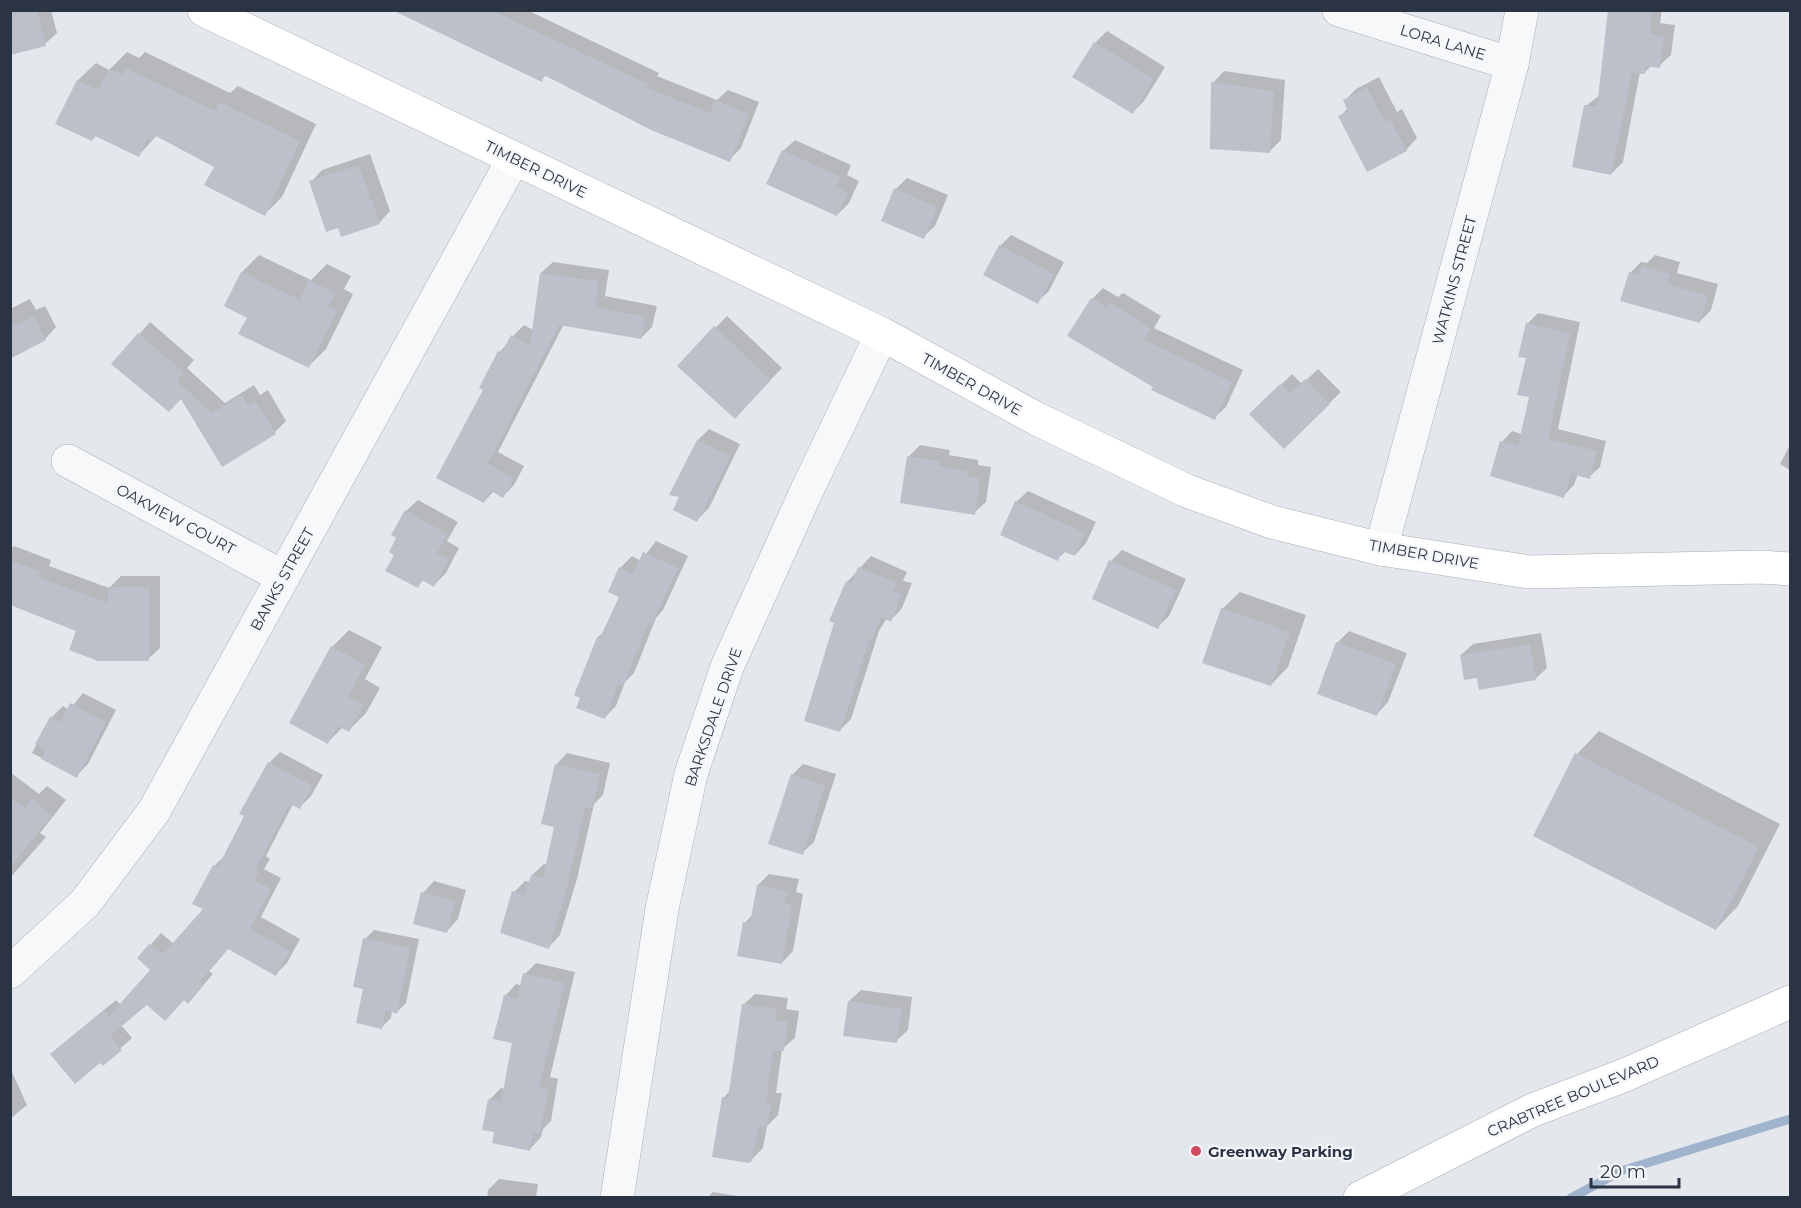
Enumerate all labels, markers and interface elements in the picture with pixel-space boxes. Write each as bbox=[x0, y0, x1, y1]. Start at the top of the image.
street label: LORA LANE bbox=[1398, 20, 1488, 64]
street label: TIMBER DRIVE bbox=[482, 136, 590, 202]
street label: WATKINS STREET bbox=[1428, 213, 1480, 347]
street label: TIMBER DRIVE bbox=[919, 349, 1025, 419]
street label: OAKVIEW COURT bbox=[113, 480, 239, 559]
street label: BANKS STREET bbox=[246, 524, 318, 634]
street label: TIMBER DRIVE bbox=[1367, 535, 1481, 573]
street label: BARKSDALE DRIVE bbox=[680, 645, 746, 789]
street label: CRABTREE BOULEVARD bbox=[1484, 1051, 1662, 1141]
place label: Greenway Parking bbox=[1208, 1142, 1353, 1161]
marker: Greenway Parking bbox=[1189, 1144, 1203, 1158]
scale bar bbox=[1591, 1151, 1680, 1189]
text: 20 m bbox=[1600, 1161, 1646, 1183]

